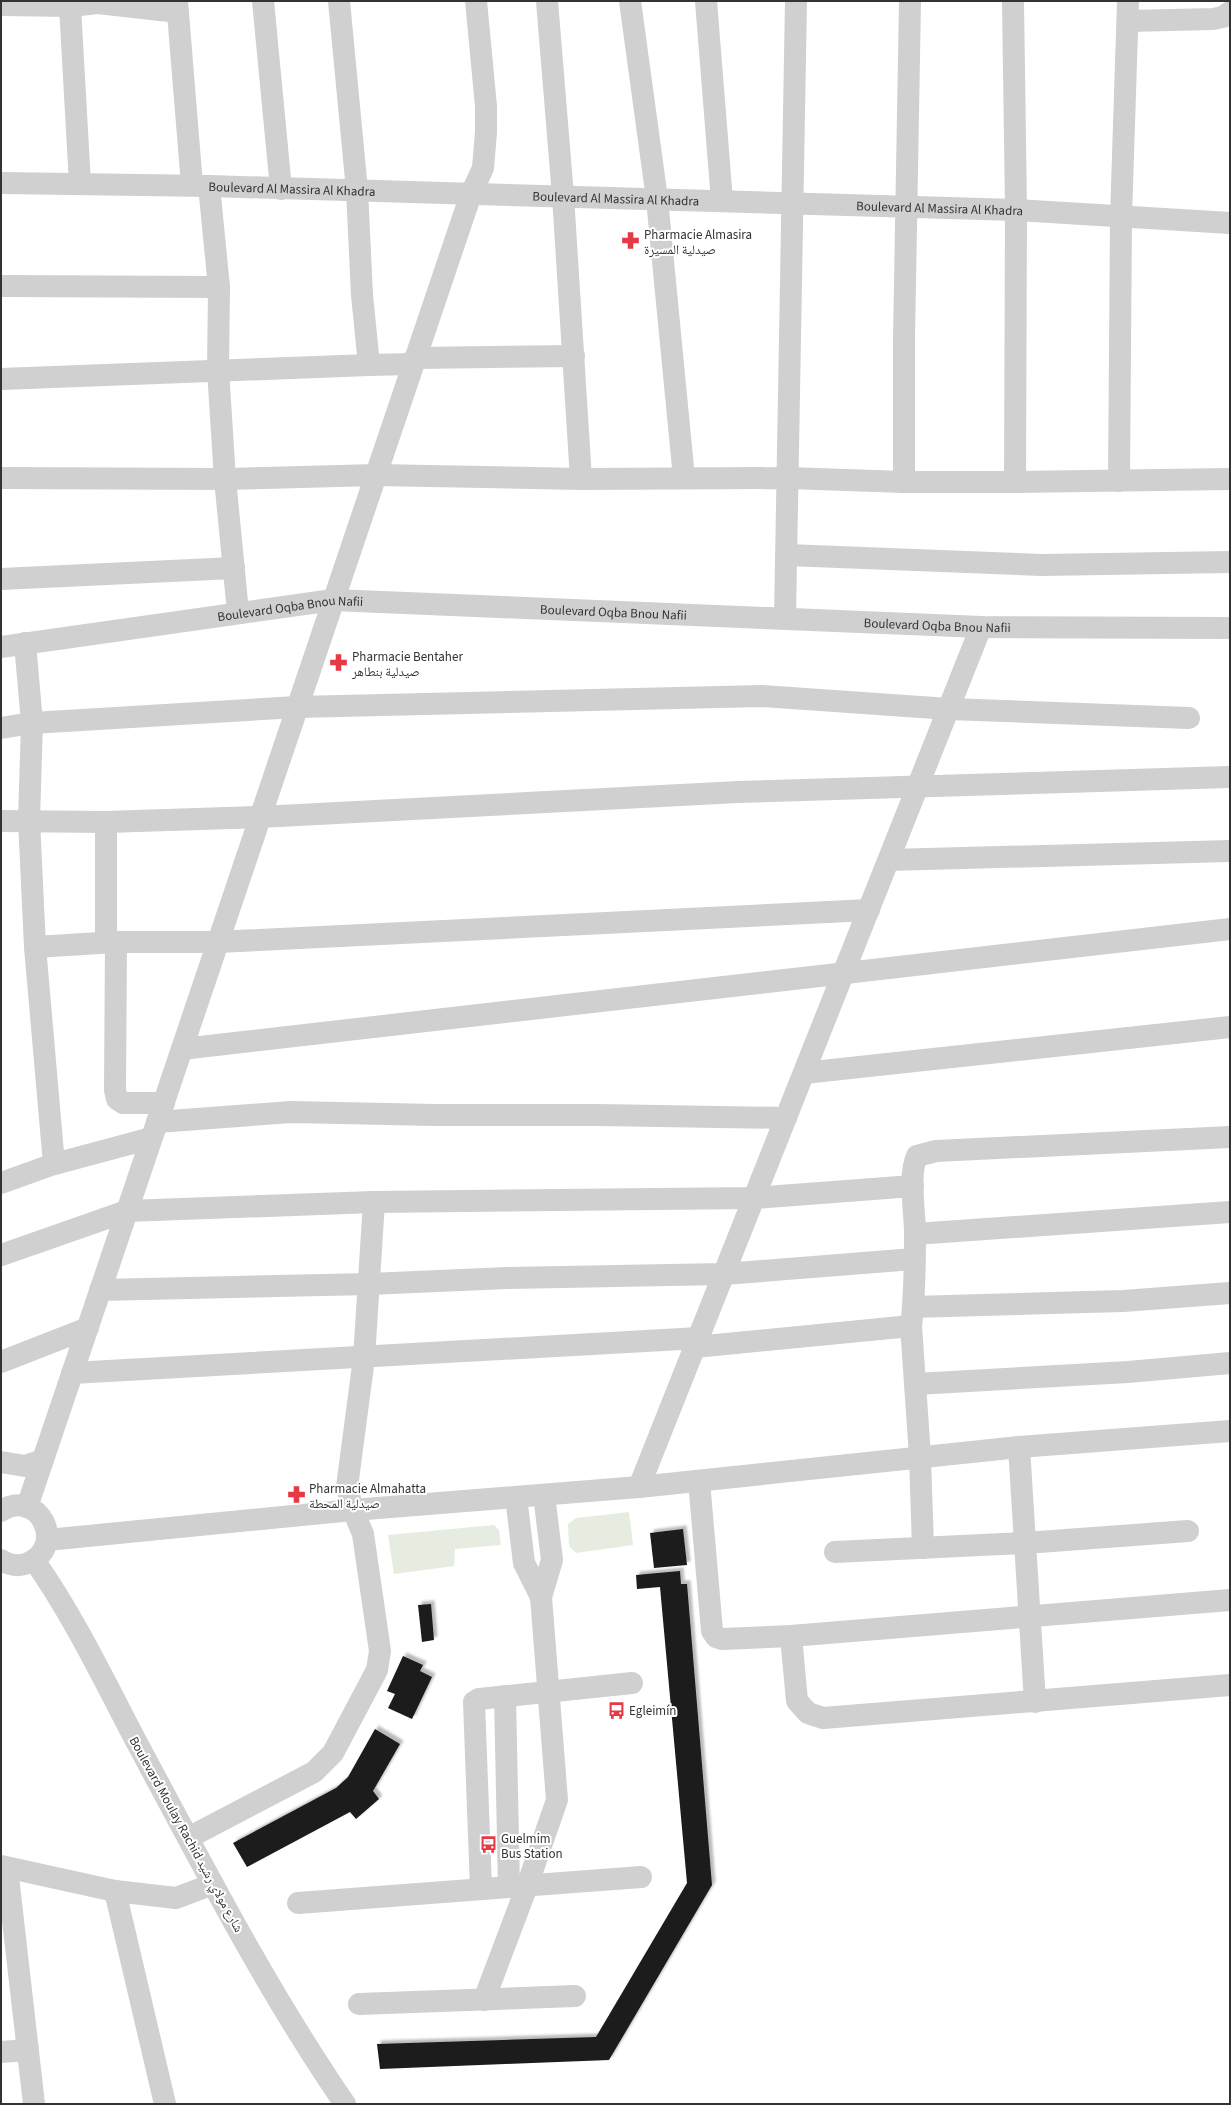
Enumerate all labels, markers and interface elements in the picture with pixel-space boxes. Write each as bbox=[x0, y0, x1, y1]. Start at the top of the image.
street label: Boulevard Al Massira Al Khadra bbox=[208, 178, 376, 201]
street label: Boulevard Al Massira Al Khadra bbox=[532, 188, 699, 211]
street label: Boulevard Al Massira Al Khadra bbox=[856, 197, 1024, 220]
place label: Pharmacie Almasira صيدلية المسيرة bbox=[644, 226, 752, 259]
pharmacy icon: Pharmacie Almasira صيدلية المسيرة bbox=[621, 231, 641, 251]
street label: Boulevard Oqba Bnou Nafii bbox=[216, 592, 363, 626]
street label: Boulevard Oqba Bnou Nafii bbox=[540, 601, 687, 625]
street label: Boulevard Oqba Bnou Nafii bbox=[863, 614, 1011, 637]
place label: Pharmacie Bentaher صيدلية بنطاهر bbox=[351, 648, 463, 681]
pharmacy icon: Pharmacie Bentaher صيدلية بنطاهر bbox=[329, 653, 349, 673]
place label: Pharmacie Almahatta صيدلية المحطة bbox=[309, 1480, 426, 1513]
pharmacy icon: Pharmacie Almahatta صيدلية المحطة bbox=[286, 1485, 306, 1505]
bus stop icon: Egleimín bbox=[606, 1700, 626, 1720]
place label: Egleimín bbox=[629, 1702, 676, 1720]
street label: Boulevard Moulay Rachid شارع مولاي رشيد bbox=[123, 1733, 248, 1936]
place label: Guelmim Bus Station bbox=[501, 1830, 563, 1863]
bus stop icon: Guelmim Bus Station bbox=[478, 1835, 498, 1855]

